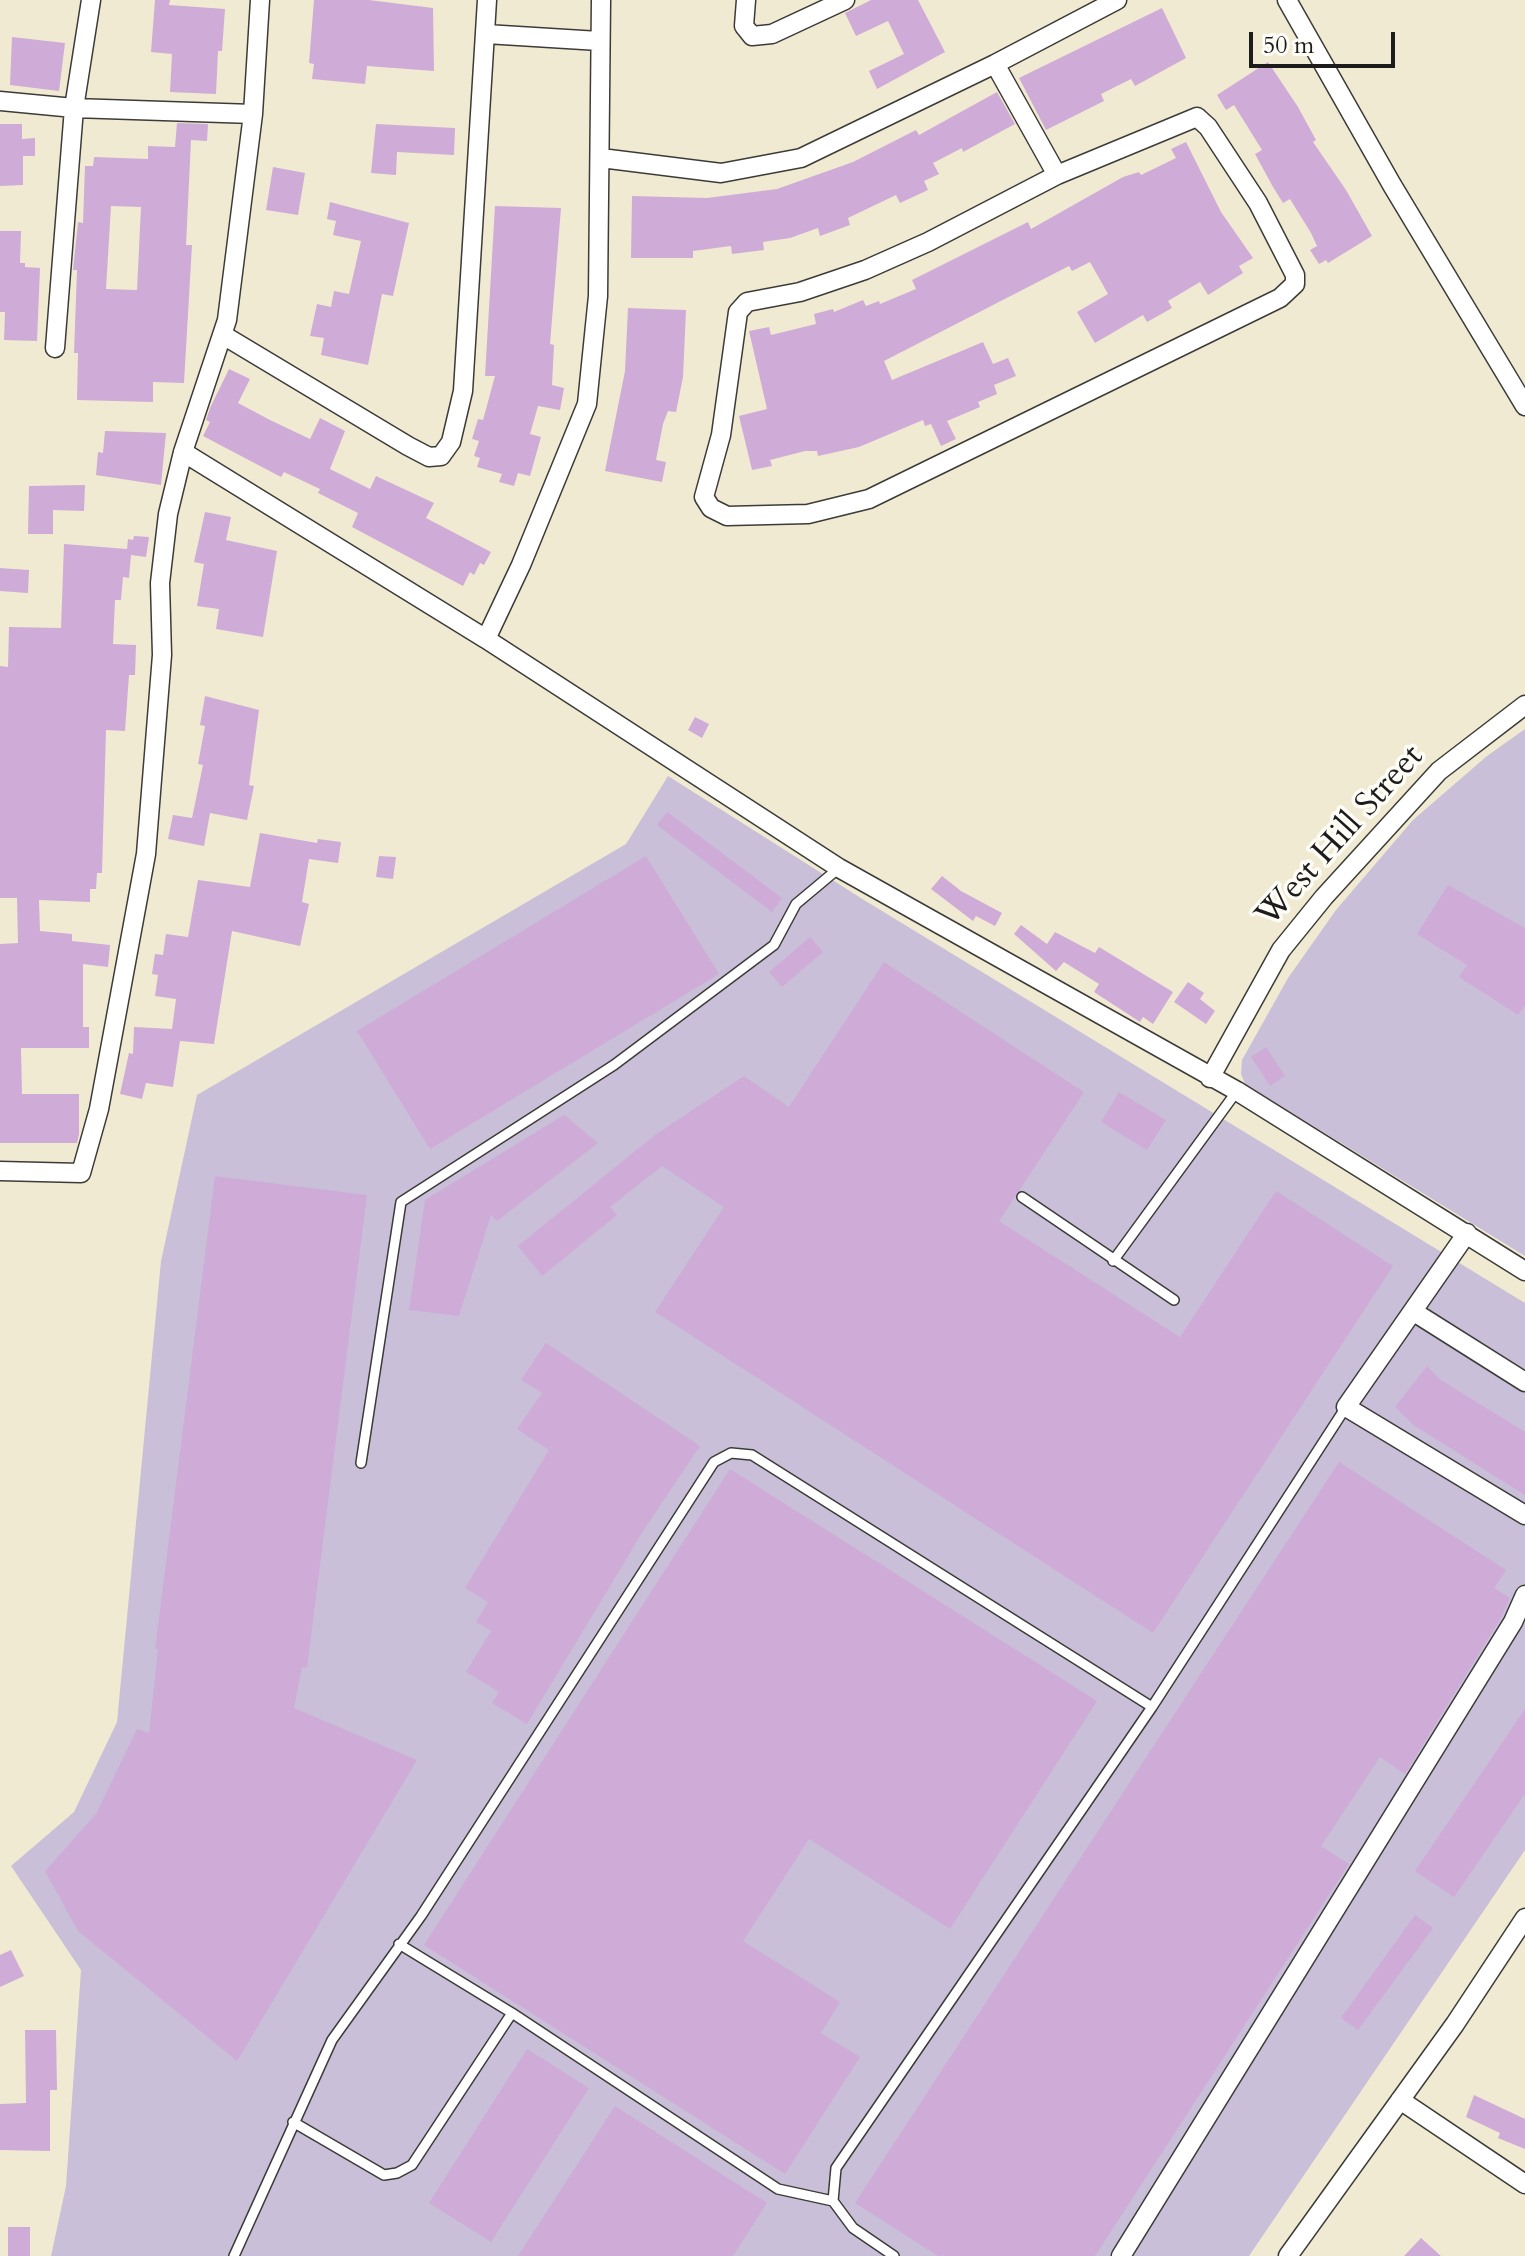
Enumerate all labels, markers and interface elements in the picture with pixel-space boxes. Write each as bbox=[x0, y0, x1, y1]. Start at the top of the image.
scale bar bbox=[1253, 16, 1399, 66]
text: 50 m bbox=[1263, 29, 1314, 62]
street label: West Hill Street bbox=[1249, 738, 1433, 936]

